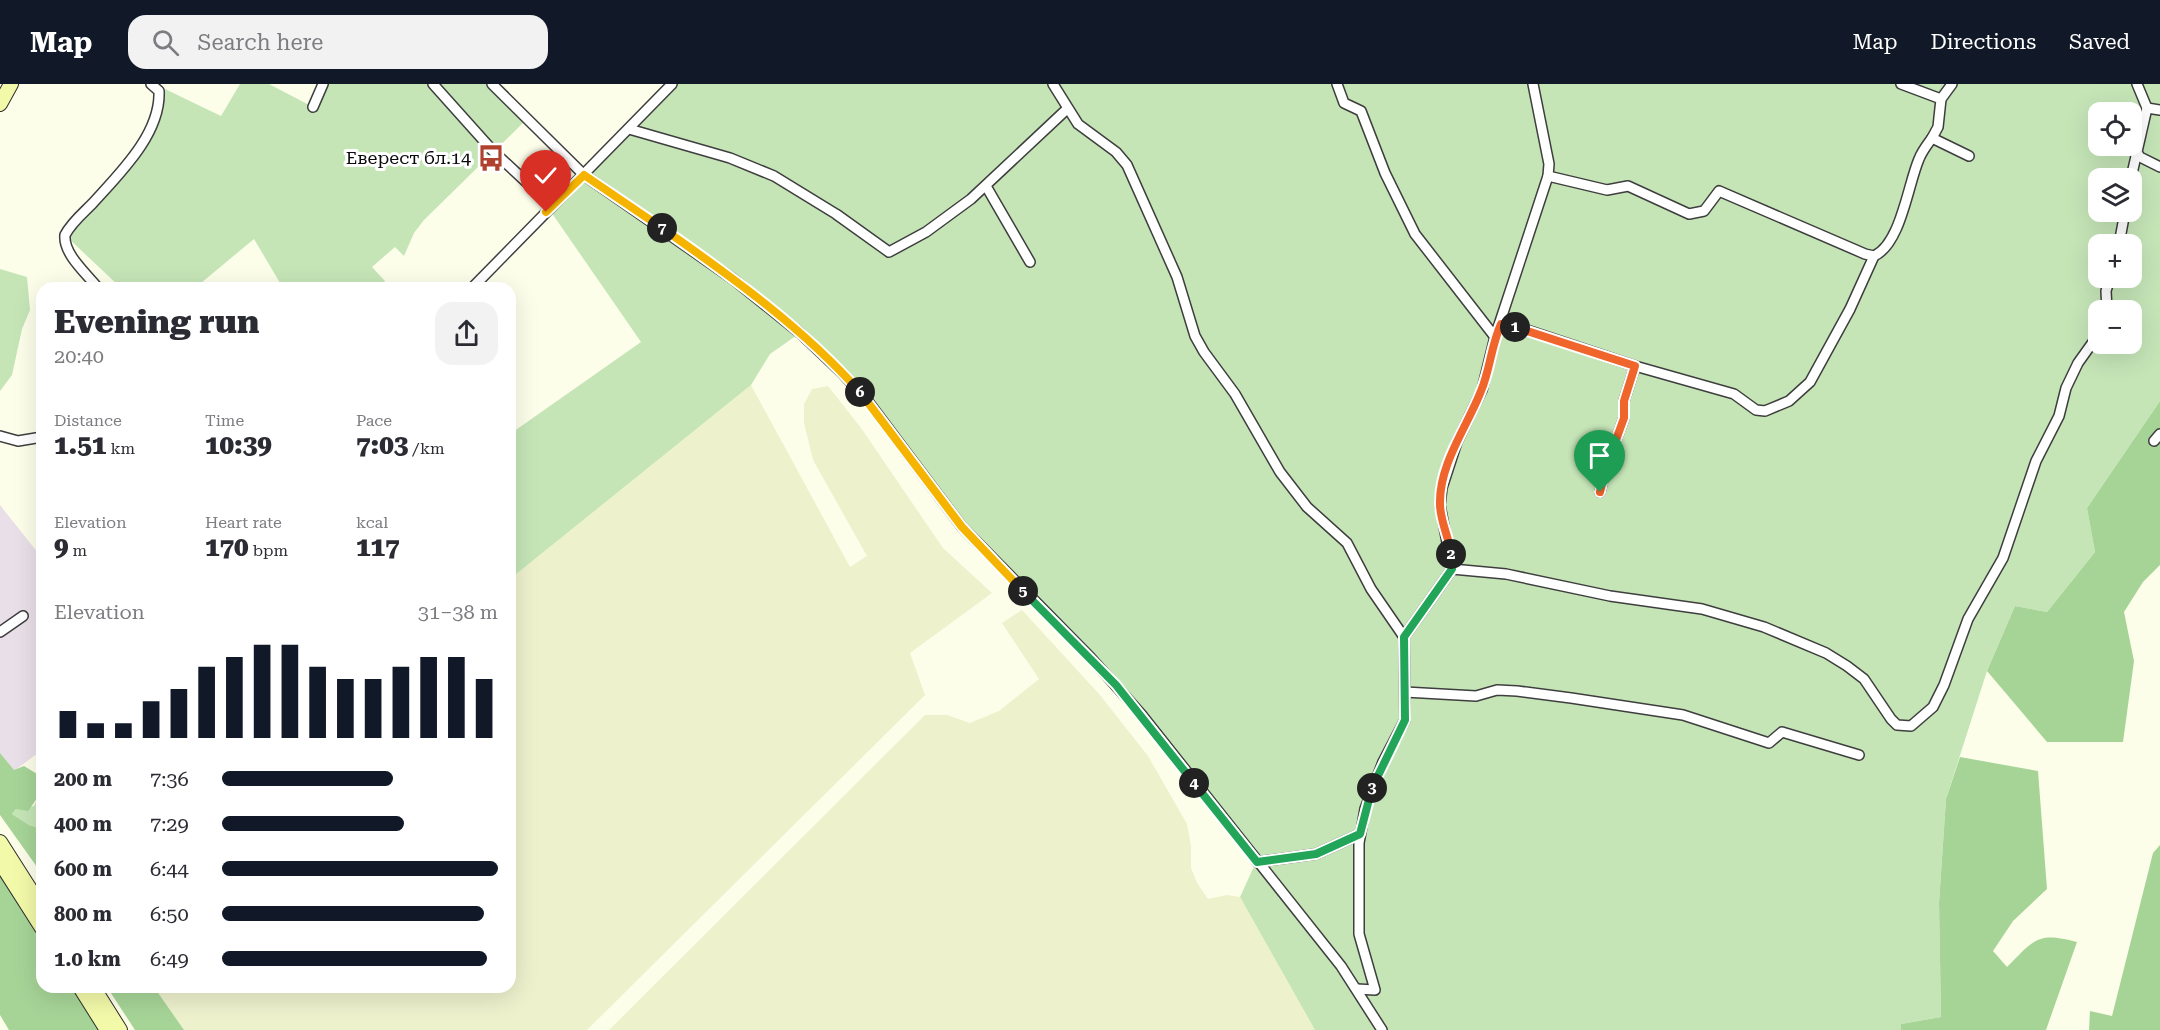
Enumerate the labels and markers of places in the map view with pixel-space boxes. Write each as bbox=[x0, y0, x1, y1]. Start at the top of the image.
bus stop icon: Еверест бл.14 bbox=[476, 143, 506, 173]
place label: Еверест бл.14 bbox=[346, 147, 471, 168]
pin bbox=[520, 150, 571, 212]
pin: 7 bbox=[647, 213, 677, 243]
pin: 1 bbox=[1500, 312, 1530, 342]
pin: 6 bbox=[845, 377, 875, 407]
pin bbox=[1574, 430, 1625, 492]
pin: 2 bbox=[1436, 539, 1466, 569]
pin: 5 bbox=[1008, 576, 1038, 606]
pin: 4 bbox=[1179, 768, 1209, 798]
pin: 3 bbox=[1357, 773, 1387, 803]

